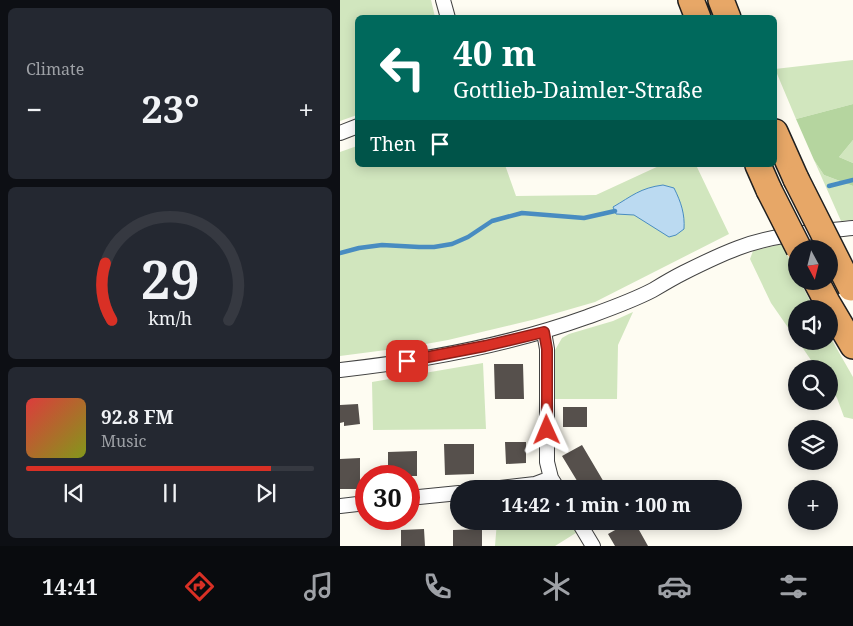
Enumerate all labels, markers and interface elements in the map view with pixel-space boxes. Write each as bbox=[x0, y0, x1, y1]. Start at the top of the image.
text: 40 m bbox=[453, 29, 536, 76]
icon: left bbox=[370, 35, 435, 100]
text: Climate bbox=[26, 58, 84, 80]
text: Gottlieb-Daimler-Straße bbox=[453, 74, 703, 104]
text: 23° bbox=[141, 82, 199, 134]
text: − bbox=[26, 90, 42, 128]
text: + bbox=[298, 90, 314, 128]
icon: arrive bbox=[426, 130, 454, 158]
text: Then bbox=[370, 131, 416, 157]
north arrow bbox=[788, 240, 838, 290]
map controls bbox=[788, 240, 838, 530]
text: 29 bbox=[141, 243, 199, 314]
button: sound bbox=[788, 300, 838, 350]
text: km/h bbox=[148, 306, 192, 330]
pin bbox=[386, 340, 428, 382]
icon: arrive bbox=[393, 347, 421, 375]
button: search bbox=[788, 360, 838, 410]
position arrow bbox=[520, 403, 572, 455]
text: 92.8 FM bbox=[101, 404, 174, 430]
button: layers bbox=[788, 420, 838, 470]
text: Music bbox=[101, 430, 146, 452]
speed limit sign: 30 bbox=[355, 465, 420, 530]
icon: previous bbox=[60, 479, 88, 507]
icon: pause bbox=[156, 479, 184, 507]
icon: next bbox=[252, 479, 280, 507]
button: + bbox=[788, 480, 838, 530]
text: 14:42 · 1 min · 100 m bbox=[501, 492, 691, 518]
icon: directions bbox=[182, 569, 217, 604]
icon: music bbox=[301, 569, 336, 604]
icon: phone bbox=[420, 569, 455, 604]
icon: climate bbox=[539, 569, 574, 604]
icon: car bbox=[657, 569, 692, 604]
icon: filters bbox=[776, 569, 811, 604]
text: 14:41 bbox=[42, 571, 98, 601]

